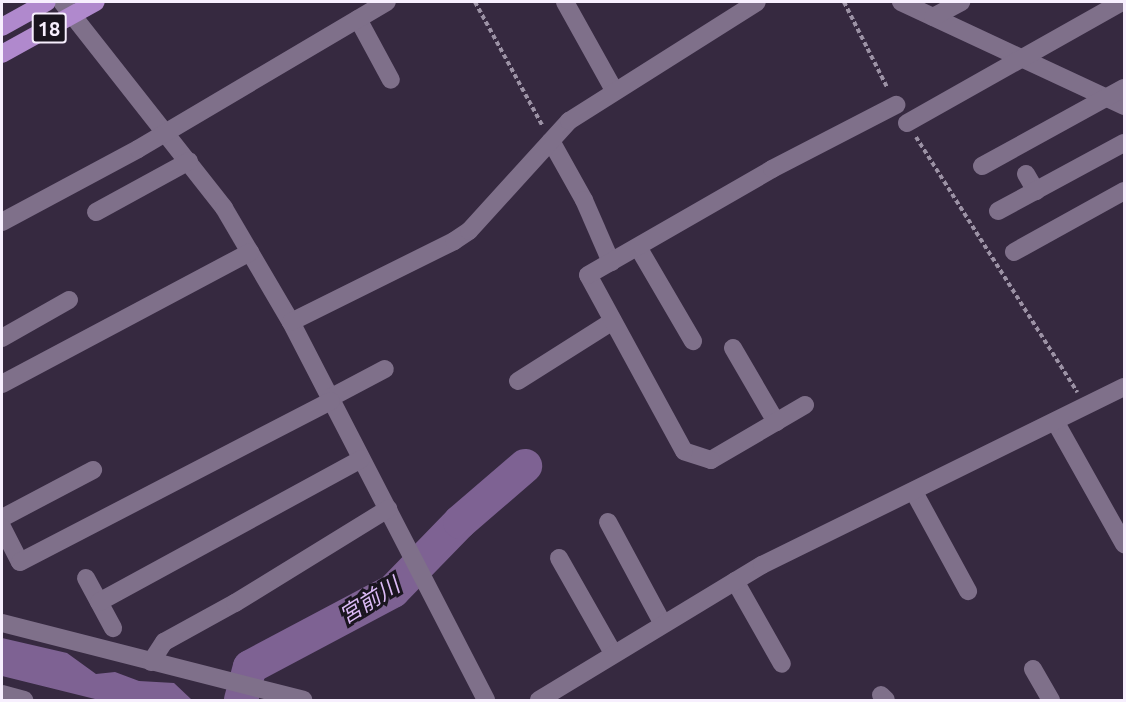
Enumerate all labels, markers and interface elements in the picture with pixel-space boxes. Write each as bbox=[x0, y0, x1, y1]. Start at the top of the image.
road number: 18 bbox=[31, 11, 67, 45]
water label: 宮前川 bbox=[334, 571, 404, 629]

